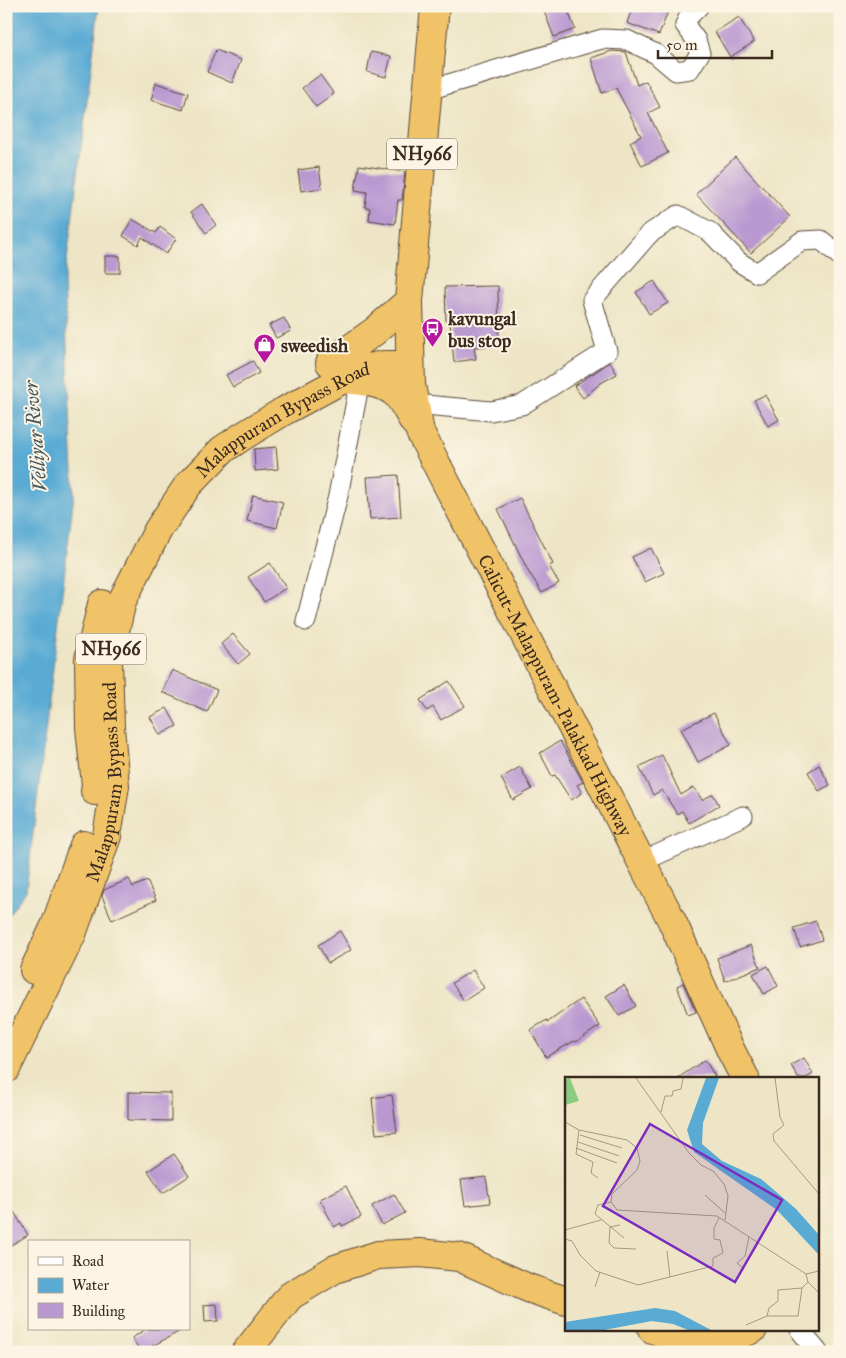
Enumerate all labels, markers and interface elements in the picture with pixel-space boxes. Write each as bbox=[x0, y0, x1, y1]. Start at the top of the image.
scale bar bbox=[658, 28, 772, 60]
text: 50 m bbox=[666, 36, 698, 54]
road number: NH966 bbox=[387, 138, 457, 170]
place label: kavungal bus stop bbox=[447, 307, 517, 353]
bus stop icon: kavungal bus stop bbox=[420, 317, 444, 348]
shop icon: sweedish bbox=[253, 333, 277, 364]
place label: sweedish bbox=[281, 334, 349, 357]
street label: Malappuram Bypass Road bbox=[191, 357, 372, 482]
water label: Velliyar River bbox=[18, 378, 52, 493]
street label: Calicut-Malappuram-Palakkad Highway bbox=[473, 551, 638, 841]
road number: NH966 bbox=[76, 634, 146, 664]
street label: Malappuram Bypass Road bbox=[81, 681, 127, 885]
inset map bbox=[565, 1077, 818, 1330]
legend bbox=[28, 1240, 190, 1330]
text: Road bbox=[72, 1252, 104, 1270]
text: Water bbox=[72, 1276, 109, 1294]
text: Building bbox=[72, 1302, 126, 1320]

